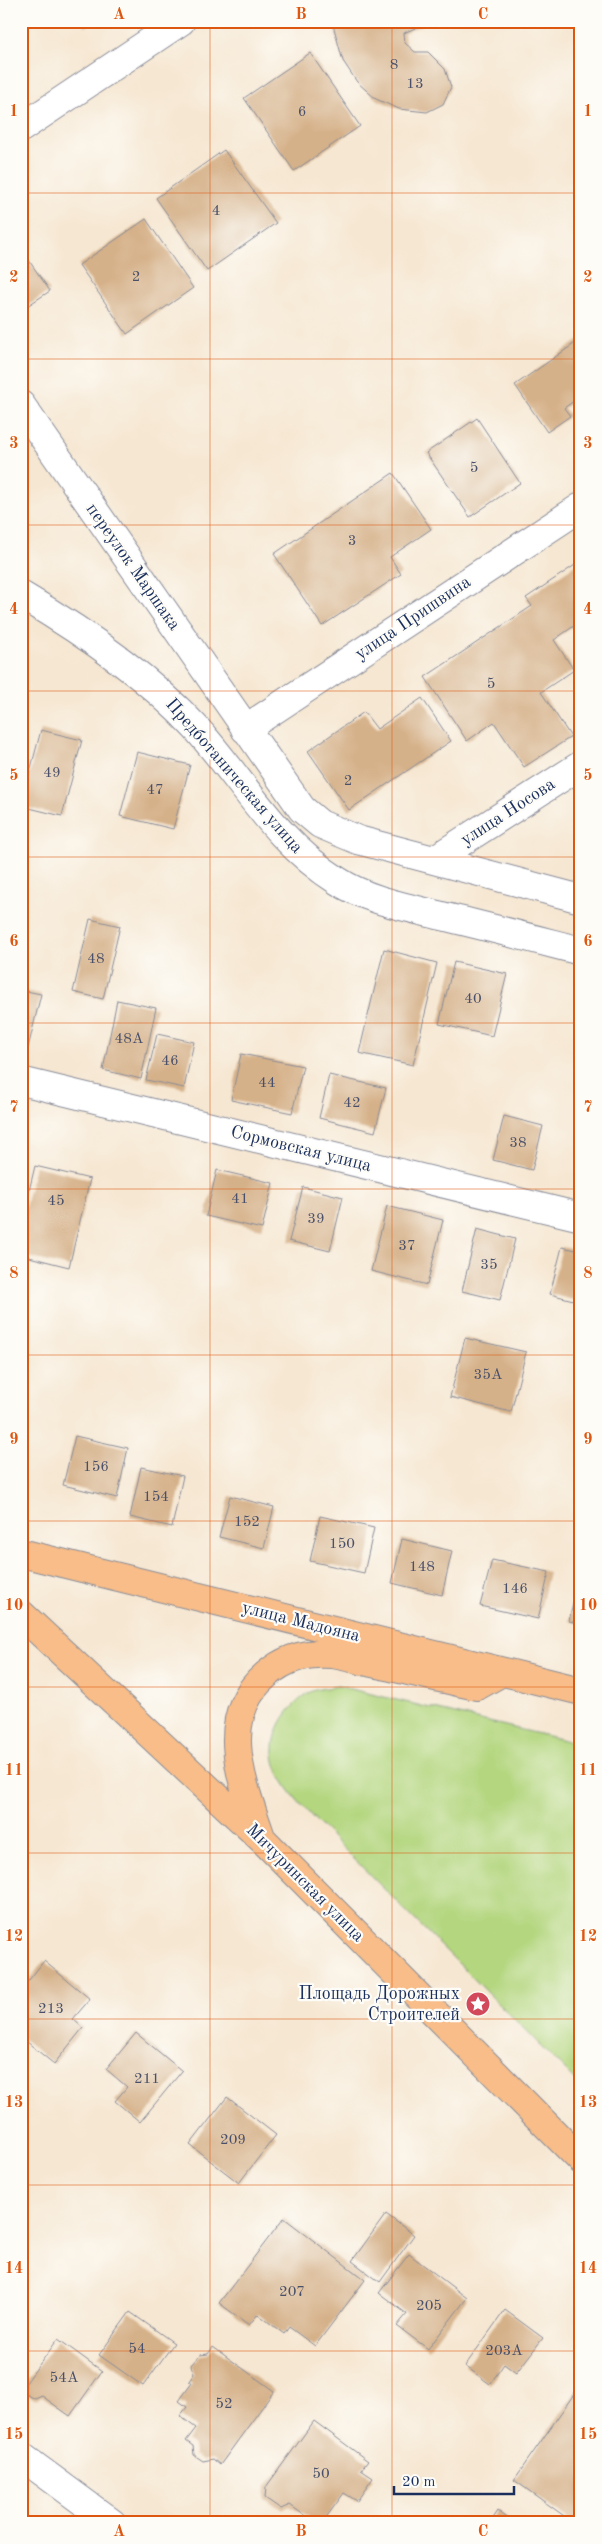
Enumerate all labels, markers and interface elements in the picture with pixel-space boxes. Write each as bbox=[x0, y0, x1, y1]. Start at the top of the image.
text: A bbox=[113, 7, 125, 23]
text: B bbox=[295, 7, 307, 23]
text: C bbox=[478, 7, 488, 23]
house number: 8 bbox=[390, 58, 398, 73]
house number: 13 bbox=[406, 77, 424, 92]
text: 1 bbox=[9, 104, 19, 120]
text: 1 bbox=[583, 104, 593, 120]
house number: 6 bbox=[298, 105, 306, 120]
house number: 4 bbox=[212, 204, 220, 219]
text: 2 bbox=[9, 270, 19, 286]
house number: 2 bbox=[132, 270, 140, 285]
text: 2 bbox=[583, 270, 593, 286]
text: 3 bbox=[9, 436, 19, 452]
text: 3 bbox=[583, 436, 593, 452]
house number: 5 bbox=[470, 461, 478, 476]
street label: переулок Маршака bbox=[83, 500, 184, 634]
house number: 3 bbox=[348, 534, 356, 549]
street label: улица Пришвина bbox=[352, 573, 474, 663]
text: 4 bbox=[9, 602, 19, 618]
text: 4 bbox=[583, 602, 593, 618]
house number: 5 bbox=[487, 677, 495, 692]
street label: Предботаническая улица bbox=[162, 695, 306, 857]
house number: 49 bbox=[43, 766, 61, 781]
text: 5 bbox=[9, 768, 19, 784]
text: 5 bbox=[583, 768, 593, 784]
house number: 2 bbox=[344, 774, 352, 789]
street label: улица Носова bbox=[458, 775, 558, 849]
house number: 47 bbox=[146, 783, 164, 798]
text: 6 bbox=[9, 934, 19, 950]
text: 6 bbox=[583, 934, 593, 950]
house number: 48 bbox=[87, 952, 105, 967]
house number: 40 bbox=[464, 992, 482, 1007]
house number: 48А bbox=[115, 1032, 144, 1047]
house number: 46 bbox=[161, 1054, 179, 1069]
house number: 44 bbox=[258, 1076, 276, 1091]
house number: 42 bbox=[343, 1096, 361, 1111]
text: 7 bbox=[9, 1100, 19, 1116]
text: 7 bbox=[583, 1100, 593, 1116]
street label: Сормовская улица bbox=[229, 1123, 373, 1175]
house number: 38 bbox=[509, 1136, 527, 1151]
house number: 41 bbox=[231, 1192, 249, 1207]
house number: 45 bbox=[47, 1194, 65, 1209]
house number: 39 bbox=[307, 1212, 325, 1227]
house number: 37 bbox=[398, 1239, 416, 1254]
house number: 35 bbox=[480, 1258, 498, 1273]
text: 8 bbox=[9, 1266, 19, 1282]
text: 8 bbox=[583, 1266, 593, 1282]
house number: 35А bbox=[474, 1368, 503, 1383]
text: 9 bbox=[9, 1432, 19, 1448]
text: 9 bbox=[583, 1432, 593, 1448]
house number: 156 bbox=[83, 1460, 109, 1475]
house number: 154 bbox=[143, 1490, 169, 1505]
house number: 152 bbox=[234, 1515, 260, 1530]
house number: 150 bbox=[329, 1537, 355, 1552]
house number: 148 bbox=[409, 1560, 435, 1575]
house number: 146 bbox=[502, 1582, 528, 1597]
text: 10 bbox=[5, 1598, 23, 1614]
text: 10 bbox=[579, 1598, 597, 1614]
street label: улица Мадояна bbox=[240, 1599, 362, 1645]
text: 11 bbox=[5, 1763, 23, 1779]
text: 11 bbox=[579, 1763, 597, 1779]
street label: Мичуринская улица bbox=[243, 1821, 367, 1945]
text: 12 bbox=[5, 1929, 23, 1945]
text: 12 bbox=[579, 1929, 597, 1945]
place label: Площадь Дорожных Строителей bbox=[298, 1985, 460, 2024]
place icon: Площадь Дорожных Строителей bbox=[465, 1991, 491, 2017]
house number: 213 bbox=[38, 2002, 64, 2017]
house number: 211 bbox=[134, 2072, 160, 2087]
text: 13 bbox=[5, 2095, 23, 2111]
text: 13 bbox=[579, 2095, 597, 2111]
house number: 209 bbox=[220, 2133, 246, 2148]
text: 14 bbox=[5, 2261, 23, 2277]
text: 14 bbox=[579, 2261, 597, 2277]
house number: 207 bbox=[279, 2285, 305, 2300]
house number: 205 bbox=[416, 2299, 442, 2314]
house number: 54 bbox=[128, 2342, 146, 2357]
house number: 203А bbox=[485, 2344, 523, 2359]
house number: 54А bbox=[50, 2371, 79, 2386]
house number: 52 bbox=[215, 2397, 233, 2412]
text: 15 bbox=[5, 2427, 23, 2443]
text: 15 bbox=[579, 2427, 597, 2443]
scale bar bbox=[394, 2464, 514, 2496]
house number: 50 bbox=[312, 2467, 330, 2482]
text: 20 m bbox=[402, 2475, 436, 2490]
text: A bbox=[113, 2524, 125, 2540]
text: B bbox=[295, 2524, 307, 2540]
text: C bbox=[478, 2524, 488, 2540]

